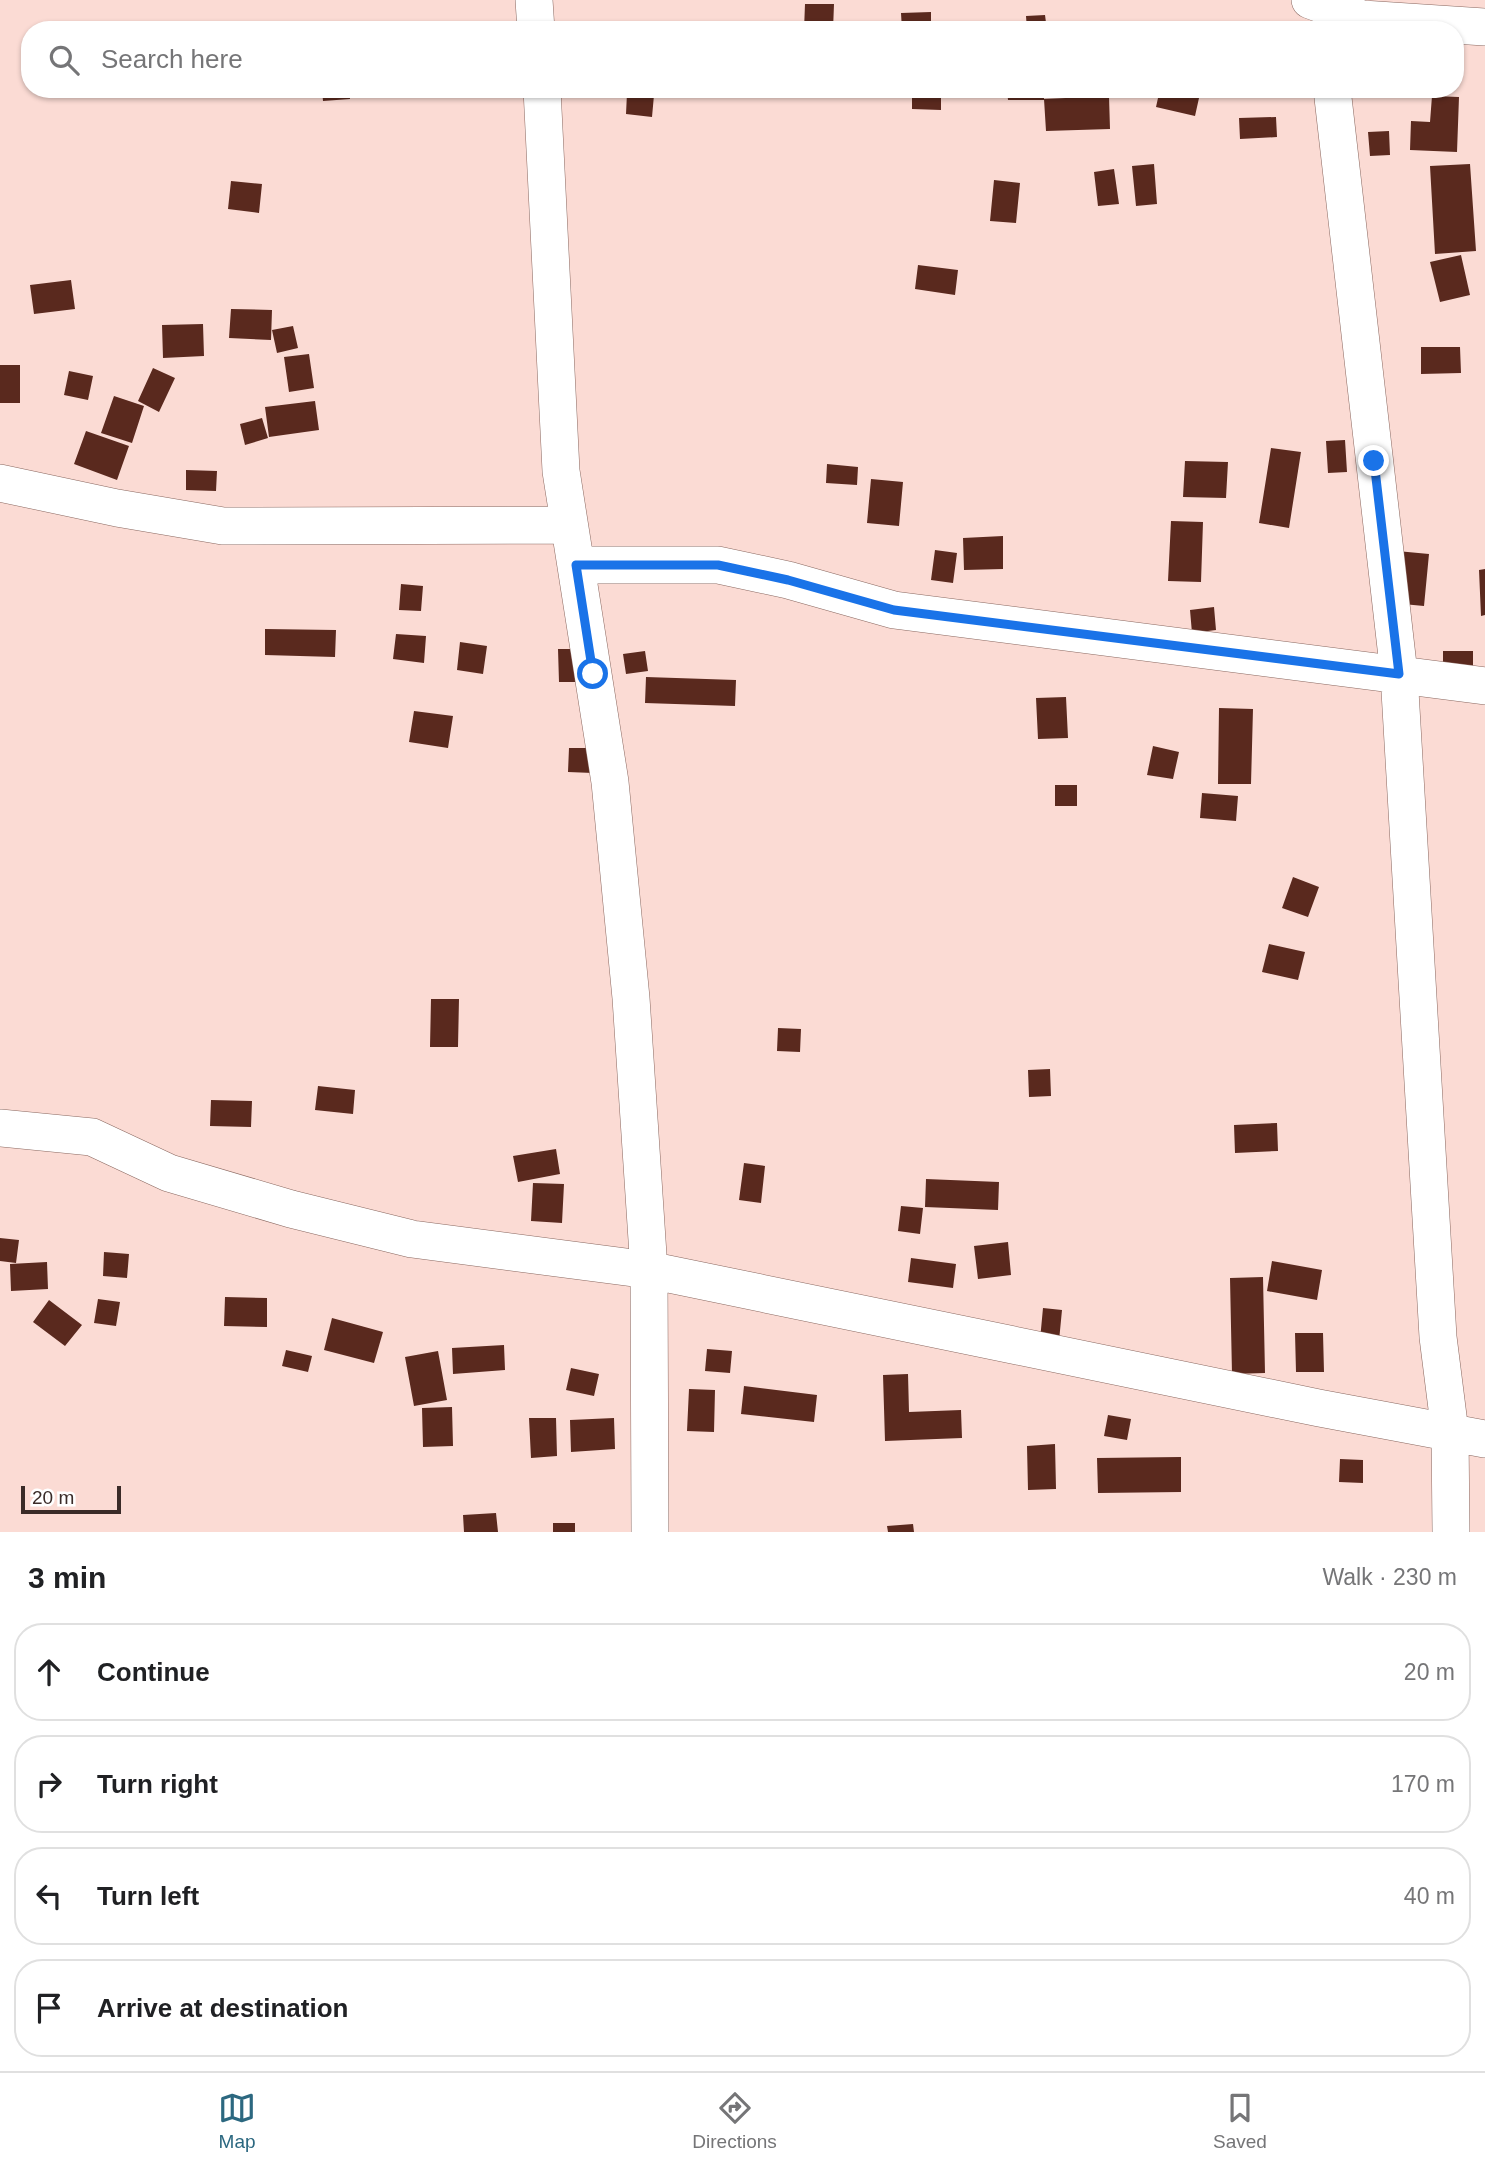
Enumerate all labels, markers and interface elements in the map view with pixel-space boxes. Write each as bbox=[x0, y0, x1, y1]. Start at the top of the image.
search box bbox=[21, 21, 1464, 98]
icon: search bbox=[45, 41, 83, 79]
text: Search here bbox=[101, 44, 243, 74]
route end bbox=[1358, 445, 1389, 476]
route start bbox=[577, 658, 608, 689]
scale bar bbox=[21, 1483, 121, 1515]
text: 20 m bbox=[32, 1487, 74, 1508]
text: 3 min bbox=[28, 1561, 106, 1594]
text: Walk · 230 m bbox=[1322, 1564, 1457, 1590]
icon: ahead bbox=[30, 1653, 68, 1691]
text: Continue bbox=[97, 1657, 210, 1687]
text: 20 m bbox=[1404, 1659, 1455, 1685]
icon: right bbox=[30, 1765, 68, 1803]
text: Turn right bbox=[97, 1769, 218, 1799]
text: 170 m bbox=[1391, 1771, 1455, 1797]
icon: left bbox=[30, 1877, 68, 1915]
text: Turn left bbox=[97, 1881, 199, 1911]
text: 40 m bbox=[1404, 1883, 1455, 1909]
icon: arrive bbox=[30, 1989, 68, 2027]
text: Arrive at destination bbox=[97, 1993, 348, 2023]
tab: Map bbox=[218, 2089, 256, 2153]
tab: Directions bbox=[692, 2089, 777, 2153]
tab: Saved bbox=[1213, 2089, 1267, 2153]

